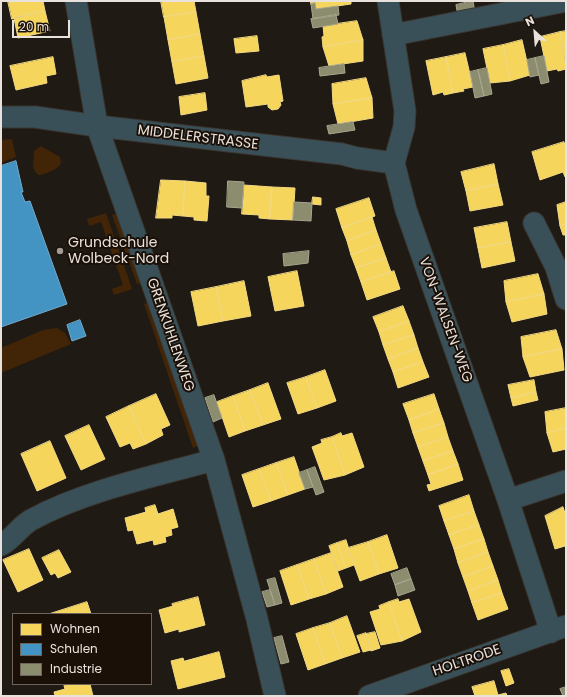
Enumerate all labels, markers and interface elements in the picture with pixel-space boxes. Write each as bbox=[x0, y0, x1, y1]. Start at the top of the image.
scale bar bbox=[14, 12, 72, 38]
north arrow bbox=[515, 12, 555, 52]
text: N bbox=[523, 12, 537, 30]
text: 20 m bbox=[19, 18, 49, 35]
street label: MIDDELERSTRASSE bbox=[137, 122, 259, 154]
place label: Grundschule Wolbeck-Nord bbox=[68, 235, 169, 268]
marker: Grundschule Wolbeck-Nord bbox=[55, 246, 65, 256]
street label: VON-WALSEN-WEG bbox=[415, 255, 475, 385]
street label: GRENKUHLENWEG bbox=[143, 276, 197, 394]
legend bbox=[12, 613, 152, 685]
text: Wohnen bbox=[50, 620, 100, 637]
text: Schulen bbox=[50, 640, 98, 657]
street label: HOLTRODE bbox=[431, 642, 503, 680]
text: Industrie bbox=[50, 660, 102, 677]

